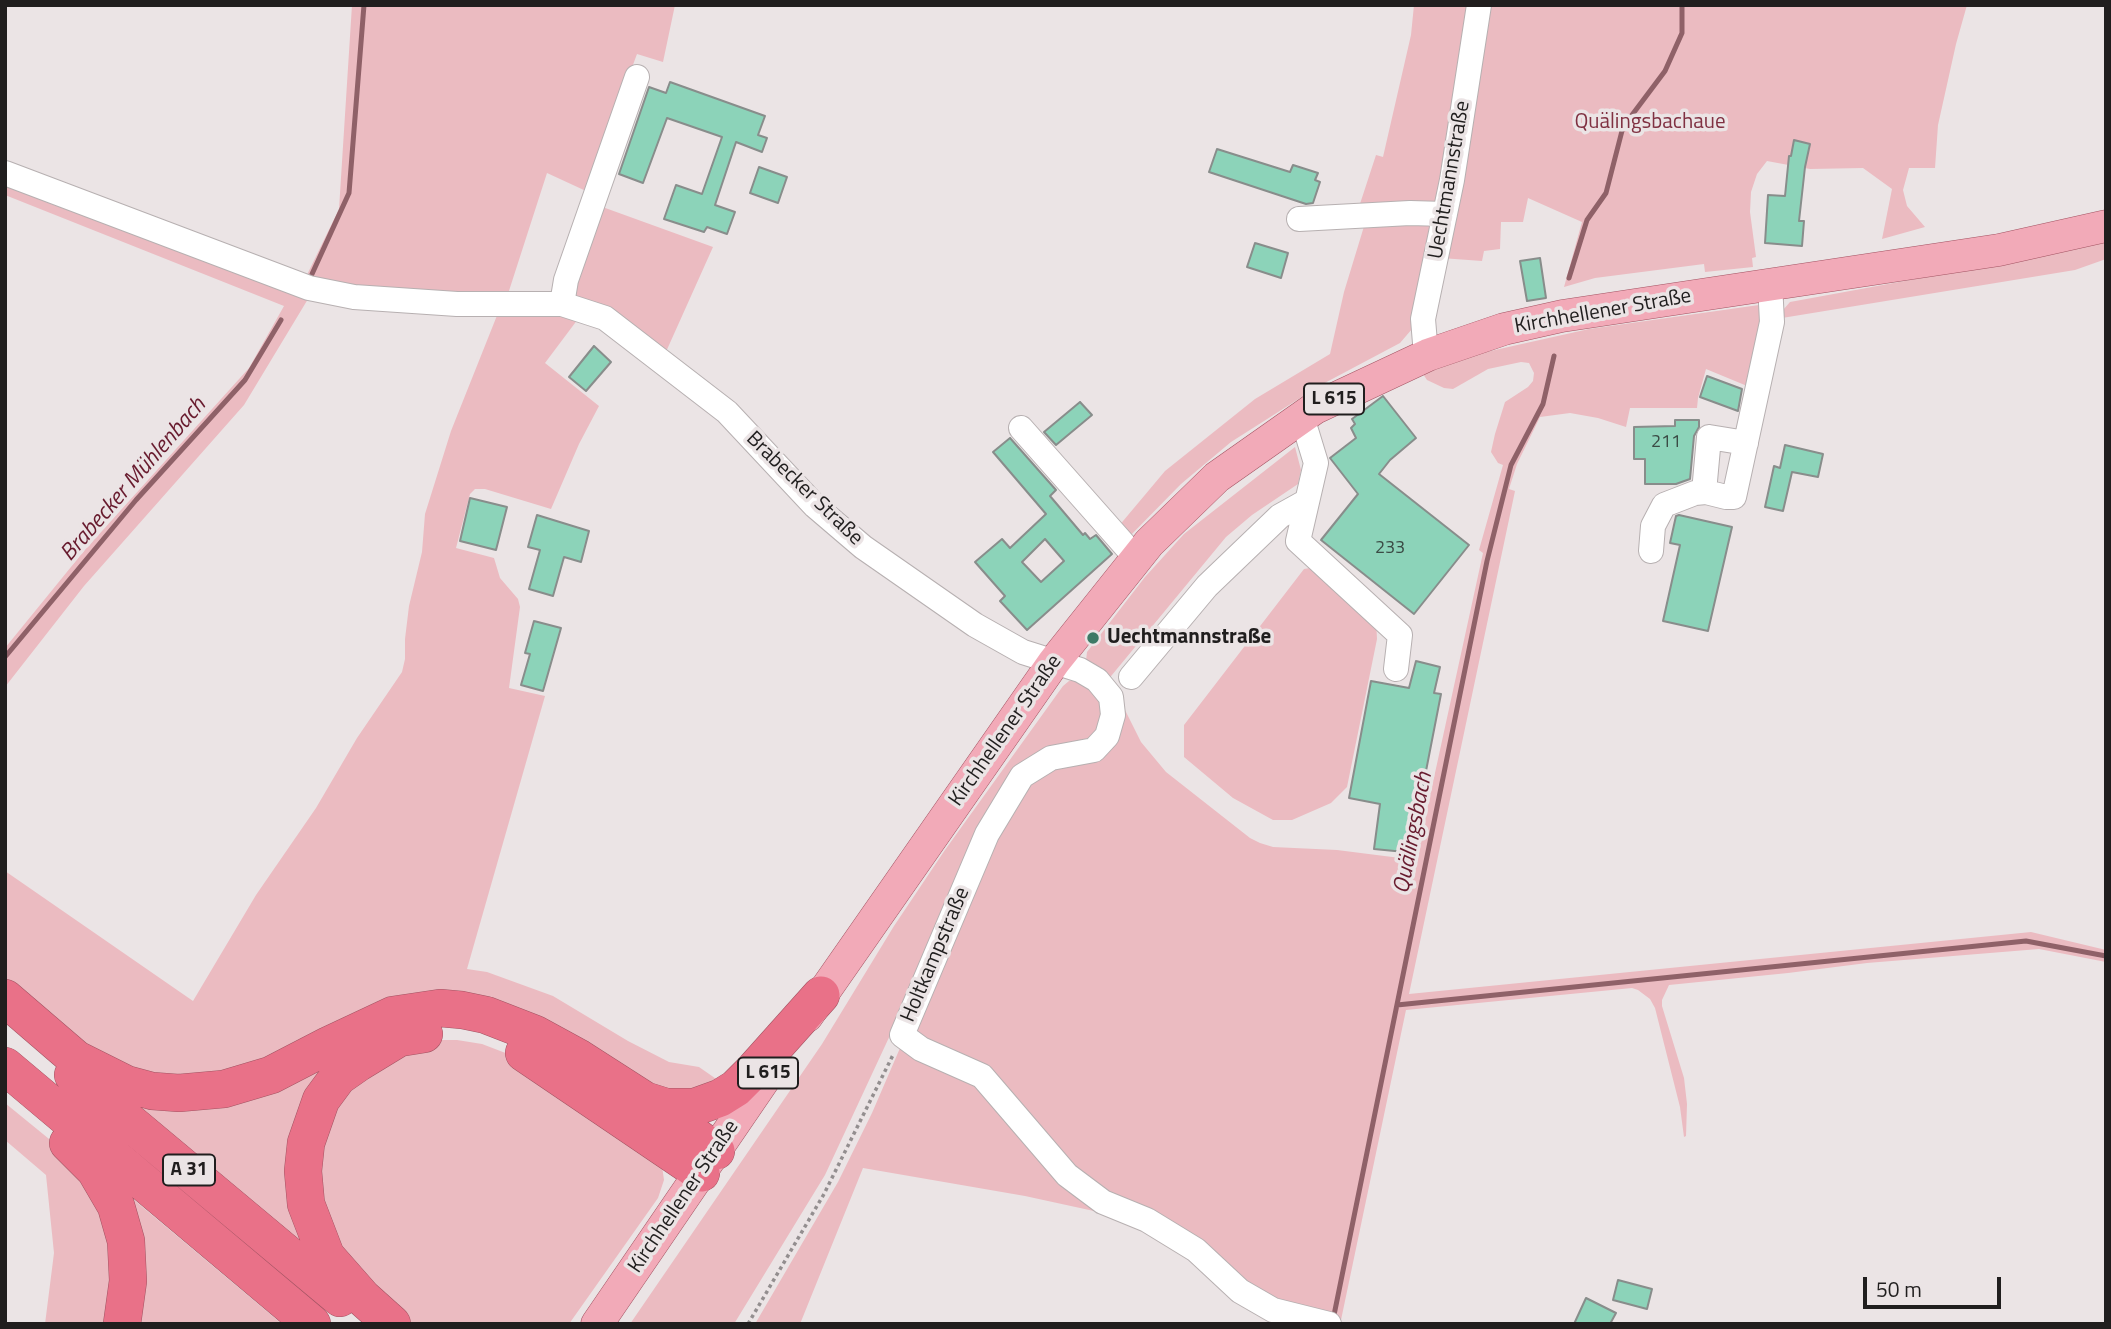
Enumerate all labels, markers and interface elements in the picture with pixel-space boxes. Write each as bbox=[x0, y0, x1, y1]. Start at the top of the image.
street label: Uechtmannstraße bbox=[1424, 99, 1476, 261]
park label: Quälingsbachaue bbox=[1574, 110, 1726, 136]
street label: Kirchhellener Straße bbox=[1513, 284, 1693, 340]
road number: L 615 bbox=[1304, 384, 1364, 414]
water label: Brabecker Mühlenbach bbox=[55, 393, 213, 567]
street label: Brabecker Straße bbox=[740, 427, 868, 551]
house number: 211 bbox=[1651, 432, 1681, 454]
house number: 233 bbox=[1375, 538, 1405, 560]
place label: Uechtmannstraße bbox=[1107, 625, 1271, 651]
marker: Uechtmannstraße bbox=[1085, 630, 1101, 646]
street label: Kirchhellener Straße bbox=[944, 650, 1068, 812]
water label: Quälingsbach bbox=[1389, 770, 1439, 896]
street label: Holtkampstraße bbox=[896, 884, 976, 1026]
road number: L 615 bbox=[738, 1058, 798, 1088]
street label: Kirchhellener Straße bbox=[624, 1116, 744, 1278]
road number: A 31 bbox=[163, 1154, 215, 1186]
scale bar bbox=[1866, 1262, 2004, 1306]
text: 50 m bbox=[1876, 1273, 1922, 1305]

